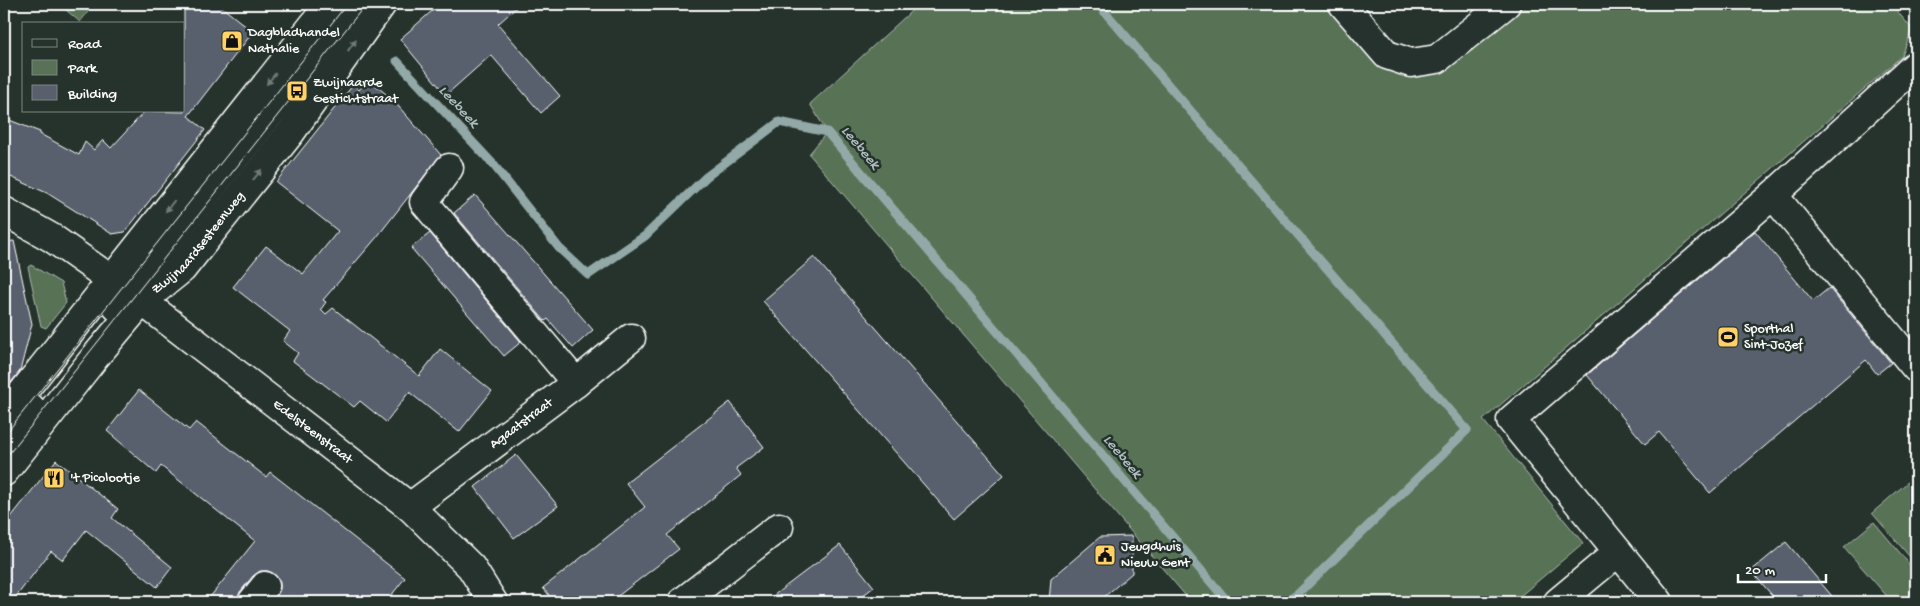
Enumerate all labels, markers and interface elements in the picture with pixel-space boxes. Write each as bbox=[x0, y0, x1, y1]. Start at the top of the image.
legend bbox=[22, 22, 185, 112]
place label: Dagbladhandel Nathalie bbox=[247, 25, 340, 58]
shop icon: Dagbladhandel Nathalie bbox=[220, 29, 244, 53]
text: Road bbox=[68, 36, 102, 54]
one-way arrow bbox=[347, 39, 357, 52]
text: Park bbox=[67, 60, 98, 78]
one-way arrow bbox=[266, 72, 277, 85]
place label: Zwijnaarde Gestichtstraat bbox=[313, 75, 399, 108]
bus stop icon: Zwijnaarde Gestichtstraat bbox=[285, 79, 309, 103]
water label: Leebeek bbox=[434, 82, 483, 133]
text: Building bbox=[67, 86, 117, 104]
water label: Leebeek bbox=[837, 123, 884, 174]
one-way arrow bbox=[251, 168, 262, 181]
street label: Zwijnaardsesteenweg bbox=[148, 188, 249, 298]
one-way arrow bbox=[165, 199, 176, 212]
place label: Sporthal Sint-Jozef bbox=[1744, 321, 1804, 354]
sports icon: Sporthal Sint-Jozef bbox=[1716, 325, 1740, 349]
street label: Agaatstraat bbox=[486, 394, 557, 453]
street label: Edelsteenstraat bbox=[269, 396, 357, 469]
water label: Leebeek bbox=[1099, 432, 1146, 483]
restaurant icon: 't Picolootje bbox=[42, 466, 66, 490]
place label: 't Picolootje bbox=[70, 470, 141, 487]
place label: Jeugdhuis Nieuw Gent bbox=[1121, 539, 1191, 572]
public building icon: Jeugdhuis Nieuw Gent bbox=[1093, 543, 1117, 567]
scale bar bbox=[1738, 551, 1825, 583]
text: 20 m bbox=[1745, 562, 1775, 580]

